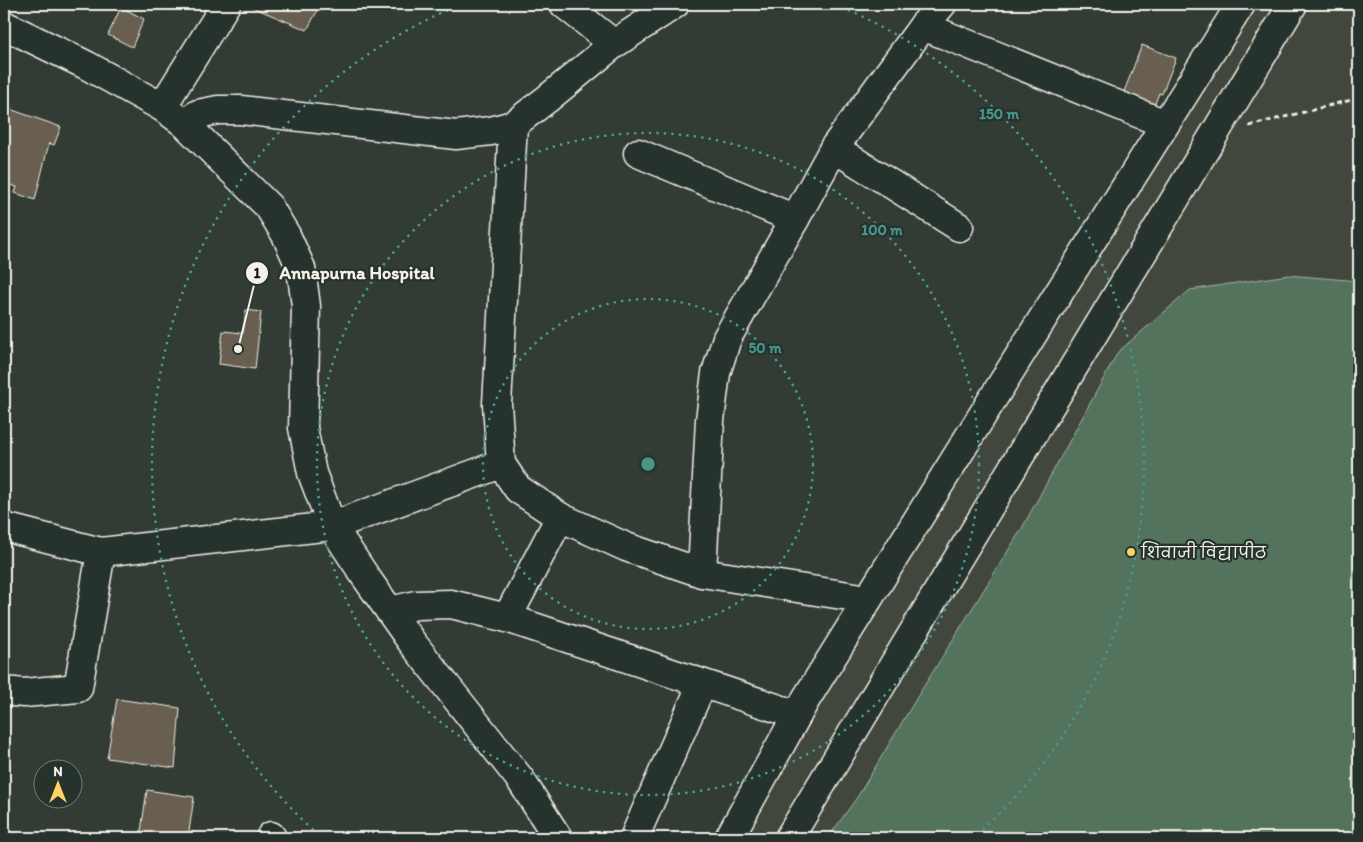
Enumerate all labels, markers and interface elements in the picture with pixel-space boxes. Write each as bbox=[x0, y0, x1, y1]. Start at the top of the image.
text: 150 m bbox=[979, 105, 1019, 123]
text: 100 m bbox=[861, 221, 903, 239]
callout: Annapurna Hospital bbox=[245, 256, 444, 289]
text: Annapurna Hospital bbox=[278, 262, 436, 284]
text: 1 bbox=[254, 264, 261, 282]
text: 50 m bbox=[748, 339, 782, 357]
centre of rings bbox=[639, 455, 657, 473]
place label: शिवाजी विद्यापीठ bbox=[1140, 541, 1267, 562]
marker: शिवाजी विद्यापीठ bbox=[1125, 546, 1137, 558]
north arrow bbox=[32, 760, 82, 810]
text: N bbox=[53, 763, 63, 780]

